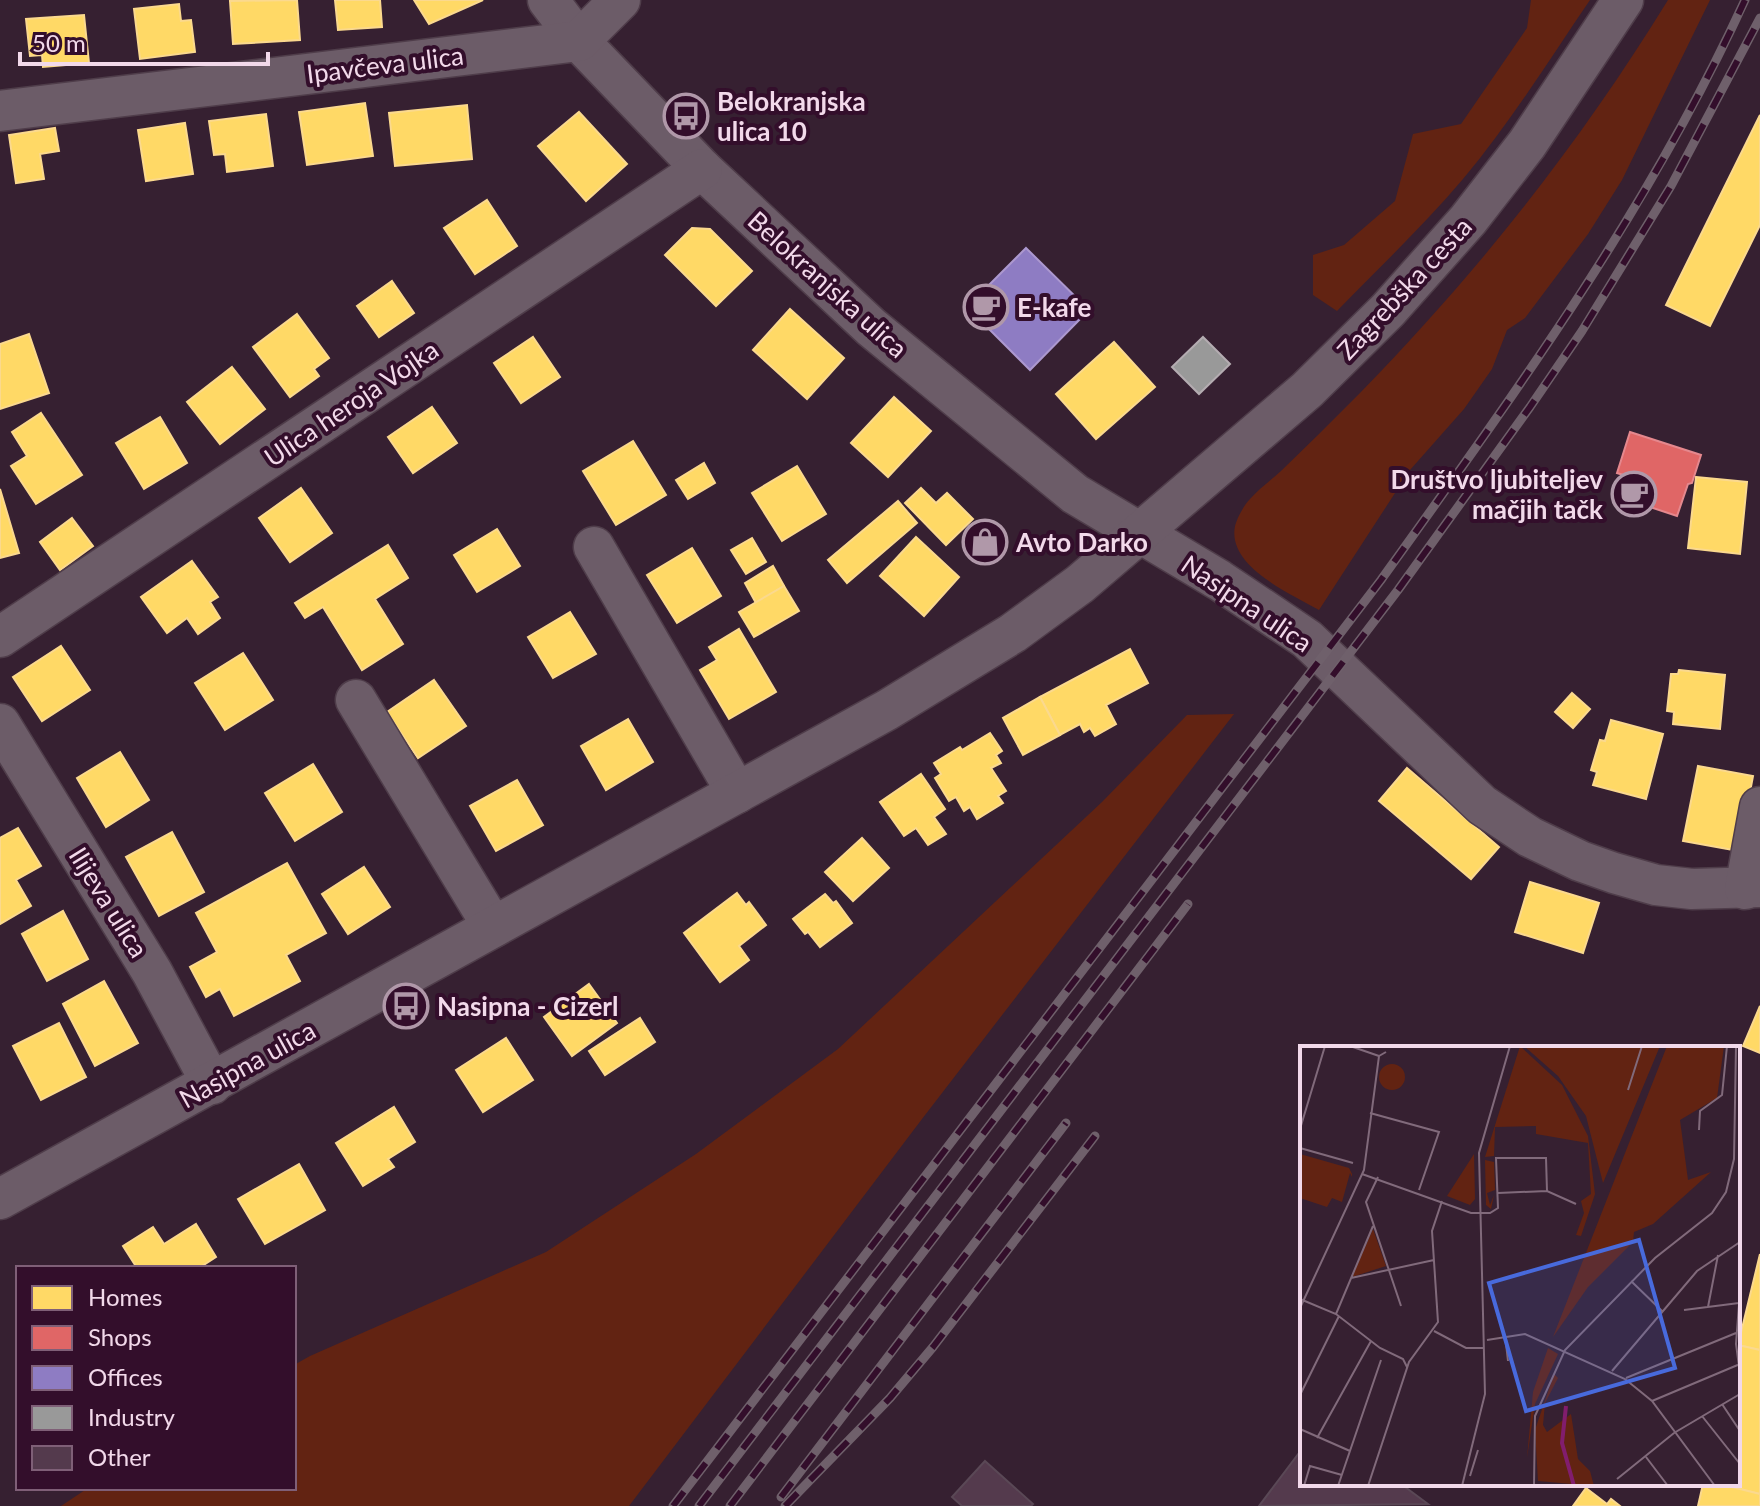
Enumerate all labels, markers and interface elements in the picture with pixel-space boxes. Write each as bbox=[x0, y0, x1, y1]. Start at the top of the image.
scale bar bbox=[20, 16, 268, 66]
text: 50 m bbox=[32, 28, 86, 57]
street label: Ipavčeva ulica bbox=[305, 38, 465, 90]
place label: Belokranjska ulica 10 bbox=[717, 85, 866, 147]
bus stop icon: Belokranjska ulica 10 bbox=[662, 92, 710, 140]
street label: Belokranjska ulica bbox=[742, 204, 914, 364]
street label: Zagrebška cesta bbox=[1330, 210, 1478, 366]
cafe icon: E-kafe bbox=[962, 283, 1010, 331]
place label: E-kafe bbox=[1017, 291, 1091, 323]
street label: Ulica heroja Vojka bbox=[258, 333, 444, 473]
place label: Društvo ljubiteljev mačjih tačk bbox=[1391, 463, 1603, 525]
cafe icon: Društvo ljubiteljev mačjih tačk bbox=[1610, 470, 1658, 518]
shop icon: Avto Darko bbox=[961, 518, 1009, 566]
place label: Avto Darko bbox=[1015, 526, 1148, 558]
street label: Nasipna ulica bbox=[1176, 548, 1318, 658]
street label: Ilijeva ulica bbox=[63, 841, 155, 963]
bus stop icon: Nasipna - Cizerl bbox=[382, 982, 430, 1030]
place label: Nasipna - Cizerl bbox=[437, 990, 618, 1022]
street label: Nasipna ulica bbox=[173, 1013, 321, 1115]
inset map bbox=[1300, 1046, 1740, 1486]
legend bbox=[16, 1266, 296, 1490]
text: Homes bbox=[88, 1282, 162, 1311]
text: Shops bbox=[88, 1322, 152, 1351]
text: Offices bbox=[88, 1362, 163, 1391]
text: Industry bbox=[88, 1402, 175, 1431]
text: Other bbox=[88, 1442, 151, 1471]

